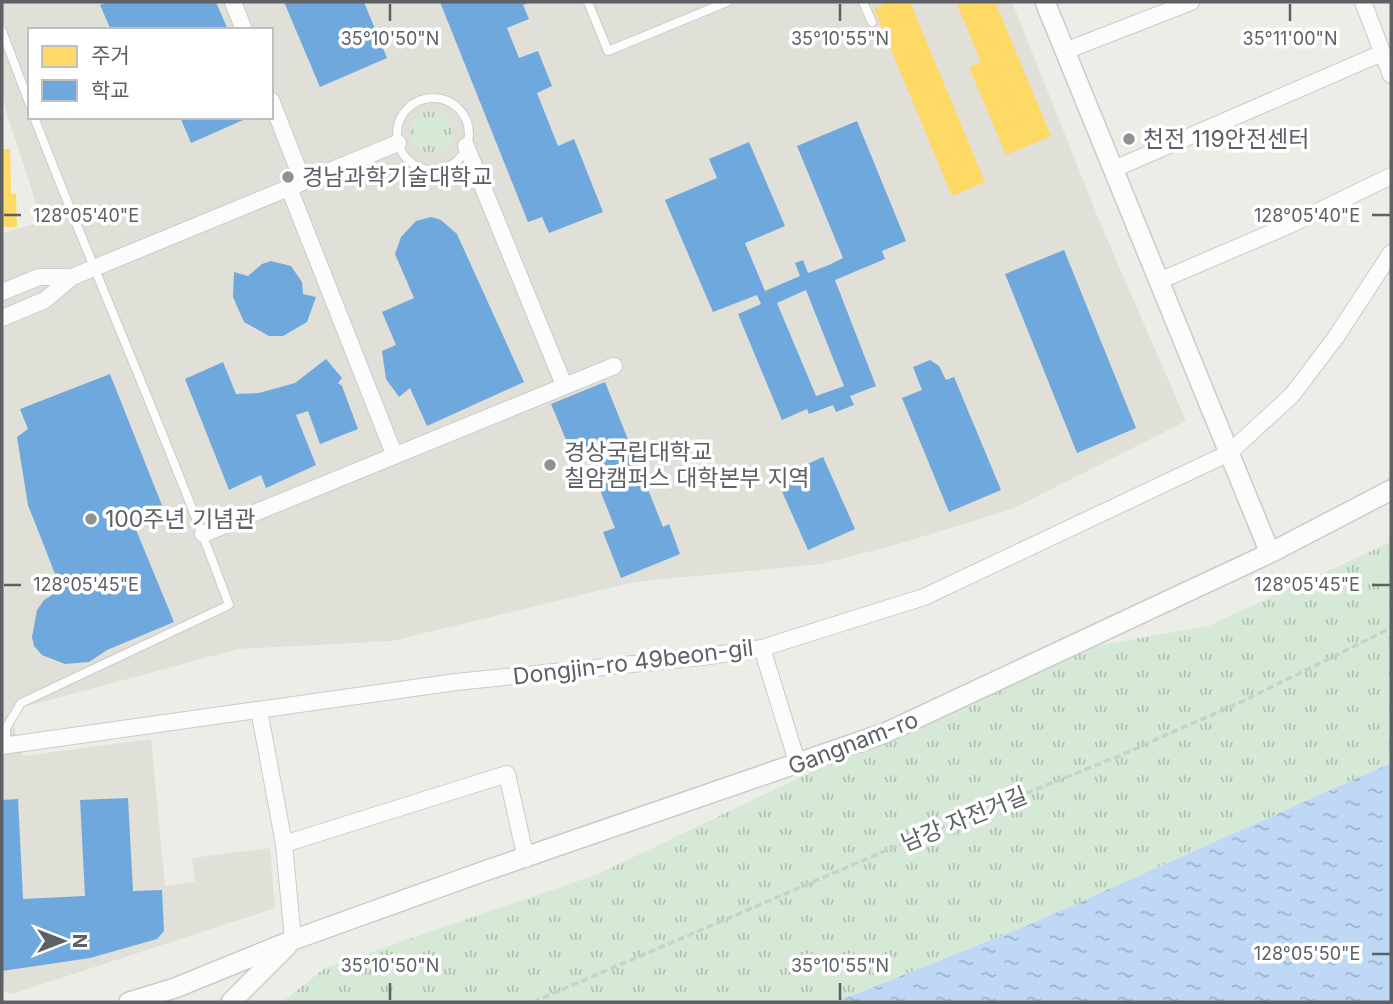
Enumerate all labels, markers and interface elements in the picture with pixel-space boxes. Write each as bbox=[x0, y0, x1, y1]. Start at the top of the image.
legend bbox=[28, 28, 273, 119]
text: 35°10'50"N bbox=[341, 28, 439, 49]
text: 35°10'55"N bbox=[791, 28, 889, 49]
text: 35°11'00"N bbox=[1243, 28, 1337, 49]
text: 주거 bbox=[91, 43, 130, 68]
text: 학교 bbox=[91, 78, 130, 103]
place label: 천전 119안전센터 bbox=[1143, 125, 1309, 153]
marker: 천전 119안전센터 bbox=[1121, 131, 1137, 147]
place label: 경남과학기술대학교 bbox=[302, 163, 492, 191]
marker: 경남과학기술대학교 bbox=[280, 169, 296, 185]
text: 128°05'40"E bbox=[33, 205, 139, 226]
text: 128°05'40"E bbox=[1254, 205, 1360, 226]
place label: 경상국립대학교 칠암캠퍼스 대학본부 지역 bbox=[564, 438, 810, 492]
marker: 경상국립대학교 칠암캠퍼스 대학본부 지역 bbox=[542, 457, 558, 473]
place label: 100주년 기념관 bbox=[105, 505, 256, 533]
marker: 100주년 기념관 bbox=[83, 511, 99, 527]
text: 128°05'45"E bbox=[33, 574, 139, 595]
text: 128°05'45"E bbox=[1254, 574, 1360, 595]
street label: Dongjin-ro 49beon-gil bbox=[511, 633, 755, 691]
street label: Gangnam-ro bbox=[784, 705, 922, 781]
street label: 남강 자전거길 bbox=[897, 781, 1031, 857]
north arrow bbox=[28, 906, 98, 976]
text: N bbox=[68, 934, 91, 948]
text: 128°05'50"E bbox=[1254, 943, 1360, 964]
text: 35°10'50"N bbox=[341, 955, 439, 976]
text: 35°10'55"N bbox=[791, 955, 889, 976]

